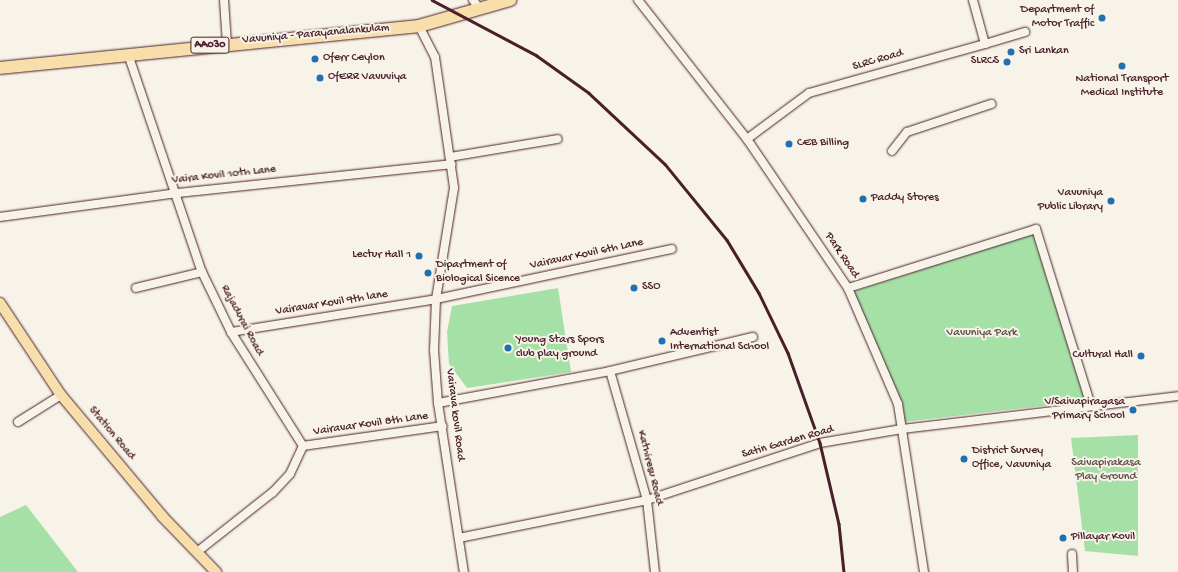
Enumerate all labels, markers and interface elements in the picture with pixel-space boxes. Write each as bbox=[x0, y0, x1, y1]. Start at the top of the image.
place label: Department of Motor Traffic bbox=[1020, 4, 1094, 32]
marker: Department of Motor Traffic bbox=[1097, 13, 1107, 23]
street label: Vavuniya - Parayanalankulam bbox=[242, 21, 390, 49]
road number: AA030 bbox=[190, 36, 230, 54]
place label: Sri Lankan bbox=[1019, 45, 1069, 59]
street label: SLRC Road bbox=[851, 47, 905, 75]
marker: Sri Lankan bbox=[1006, 47, 1016, 57]
place label: Oferr Ceylon bbox=[323, 52, 385, 66]
marker: Oferr Ceylon bbox=[310, 54, 320, 64]
place label: SLRCS bbox=[971, 55, 999, 69]
marker: SLRCS bbox=[1002, 57, 1012, 67]
marker: National Transport Medical Institute bbox=[1117, 61, 1127, 71]
place label: OfERR Vavuviya bbox=[328, 71, 407, 85]
marker: OfERR Vavuviya bbox=[315, 73, 325, 83]
place label: National Transport Medical Institute bbox=[1076, 73, 1168, 101]
place label: CEB Billing bbox=[797, 137, 849, 151]
marker: CEB Billing bbox=[784, 139, 794, 149]
street label: Vaira Kovil 10th Lane bbox=[171, 163, 277, 189]
place label: Vavuniya Public Library bbox=[1038, 187, 1103, 215]
place label: Paddy Stores bbox=[871, 192, 939, 206]
marker: Paddy Stores bbox=[858, 194, 868, 204]
marker: Vavuniya Public Library bbox=[1106, 196, 1116, 206]
street label: Park Road bbox=[821, 230, 861, 282]
street label: Vairavar Kovil 6th Lane bbox=[529, 236, 645, 274]
place label: Lectur Hall 1 bbox=[352, 249, 411, 263]
marker: Lectur Hall 1 bbox=[414, 251, 424, 261]
place label: Dipartment of Biological Sicence bbox=[436, 259, 520, 287]
marker: Dipartment of Biological Sicence bbox=[423, 268, 433, 278]
place label: SSO bbox=[642, 281, 660, 295]
street label: Rajadurai Road bbox=[216, 283, 266, 359]
marker: SSO bbox=[629, 283, 639, 293]
street label: Vairavar Kovil 9th lane bbox=[275, 288, 389, 320]
place label: Adventist International School bbox=[670, 327, 769, 355]
park label: Vavuniya Park bbox=[947, 327, 1017, 341]
place label: Young Stars Spors club play ground bbox=[516, 334, 604, 362]
marker: Adventist International School bbox=[657, 336, 667, 346]
marker: Young Stars Spors club play ground bbox=[503, 343, 513, 353]
place label: Cultural Hall bbox=[1073, 349, 1133, 363]
marker: Cultural Hall bbox=[1136, 351, 1146, 361]
street label: Vairava kovil Road bbox=[441, 368, 467, 462]
place label: V/Saivapiragasa Primary School bbox=[1045, 396, 1125, 424]
street label: Station Road bbox=[84, 404, 138, 464]
marker: V/Saivapiragasa Primary School bbox=[1128, 405, 1138, 415]
street label: Vairavar Kovil 8th Lane bbox=[313, 410, 429, 440]
street label: Satin Garden Road bbox=[740, 423, 836, 463]
street label: Kathiresu Road bbox=[633, 429, 665, 507]
place label: District Survey Office, Vavuniya bbox=[972, 445, 1051, 473]
marker: District Survey Office, Vavuniya bbox=[959, 454, 969, 464]
park label: Saivapirakasa Play Ground bbox=[1071, 457, 1141, 485]
place label: Pillayar Kovil bbox=[1071, 531, 1135, 545]
marker: Pillayar Kovil bbox=[1058, 533, 1068, 543]

